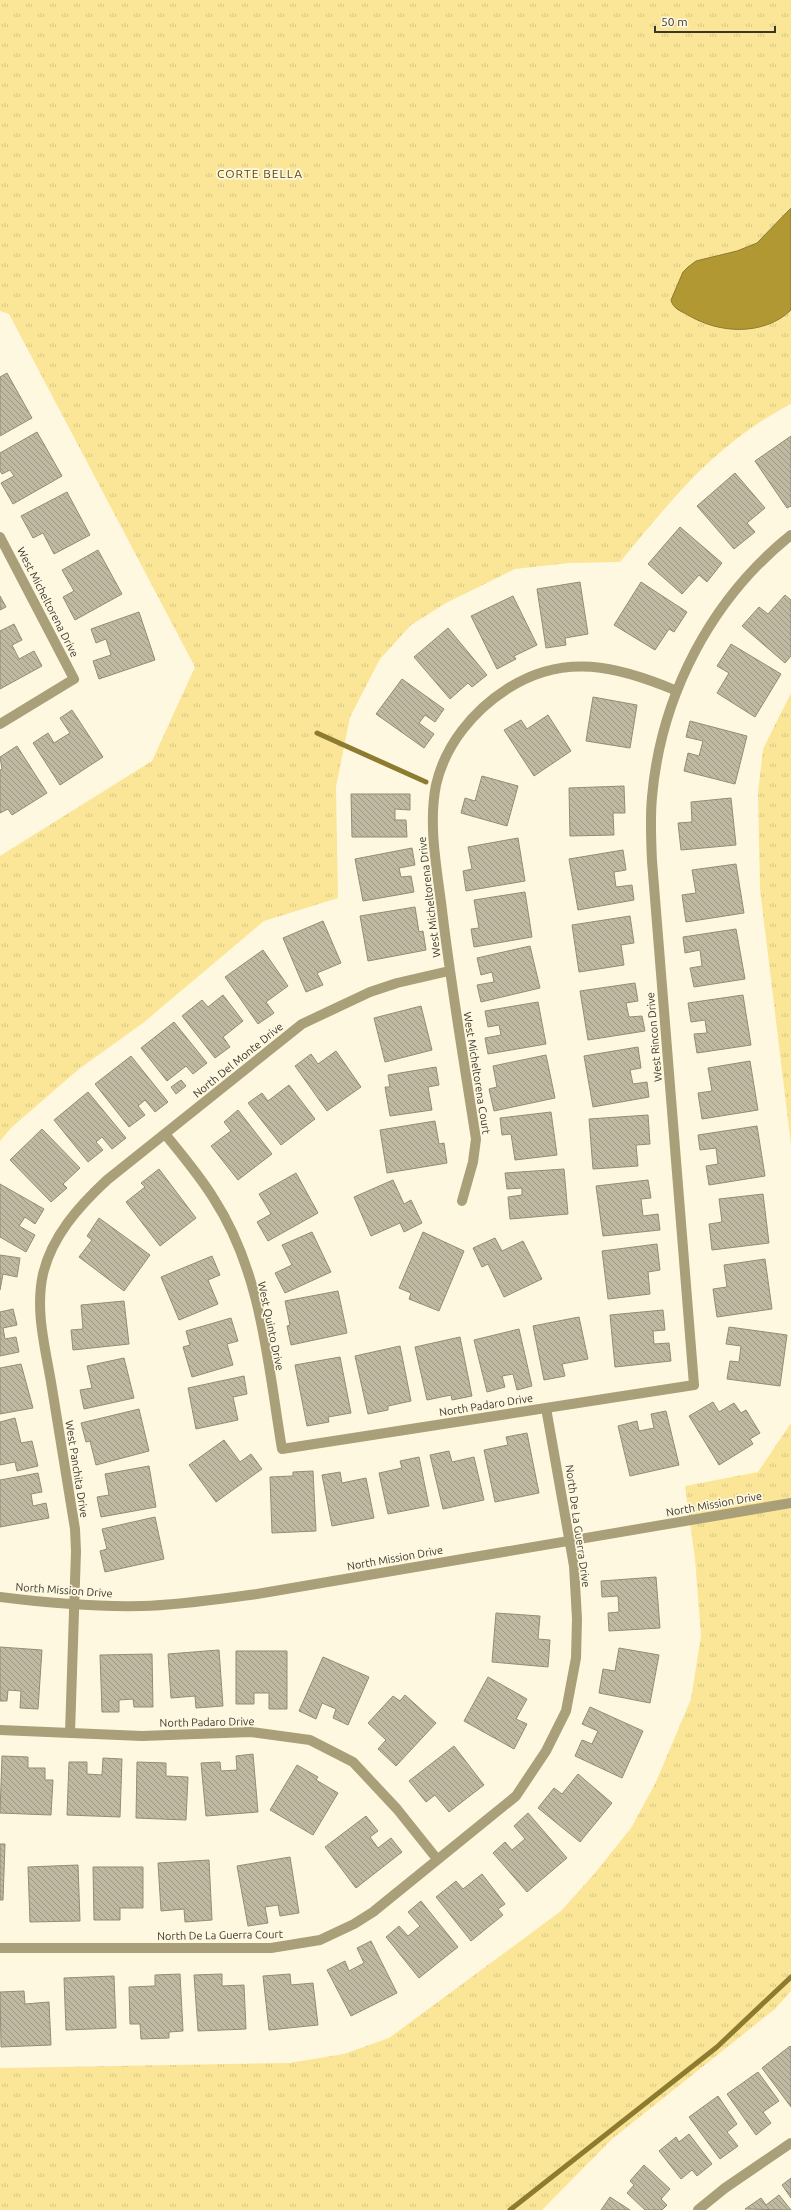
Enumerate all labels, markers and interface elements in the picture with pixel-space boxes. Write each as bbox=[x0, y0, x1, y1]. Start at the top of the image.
scale bar bbox=[655, 8, 775, 34]
text: 50 m bbox=[661, 15, 688, 28]
district label: CORTE BELLA bbox=[217, 167, 303, 180]
street label: West Micheltorena Drive bbox=[15, 545, 81, 659]
street label: West Micheltorena Drive bbox=[416, 836, 442, 958]
street label: West Rincon Drive bbox=[644, 992, 664, 1082]
street label: West Micheltorena Court bbox=[461, 1011, 493, 1136]
street label: North Del Monte Drive bbox=[191, 1020, 285, 1100]
street label: West Quinto Drive bbox=[256, 1280, 286, 1372]
street label: North Padaro Drive bbox=[438, 1392, 534, 1418]
street label: West Panchita Drive bbox=[63, 1419, 91, 1519]
street label: North De La Guerra Drive bbox=[563, 1464, 593, 1588]
street label: North Mission Drive bbox=[665, 1490, 763, 1518]
street label: North Mission Drive bbox=[346, 1544, 444, 1572]
street label: North Mission Drive bbox=[15, 1581, 113, 1599]
street label: North Padaro Drive bbox=[159, 1715, 255, 1729]
street label: North De La Guerra Court bbox=[157, 1928, 284, 1942]

